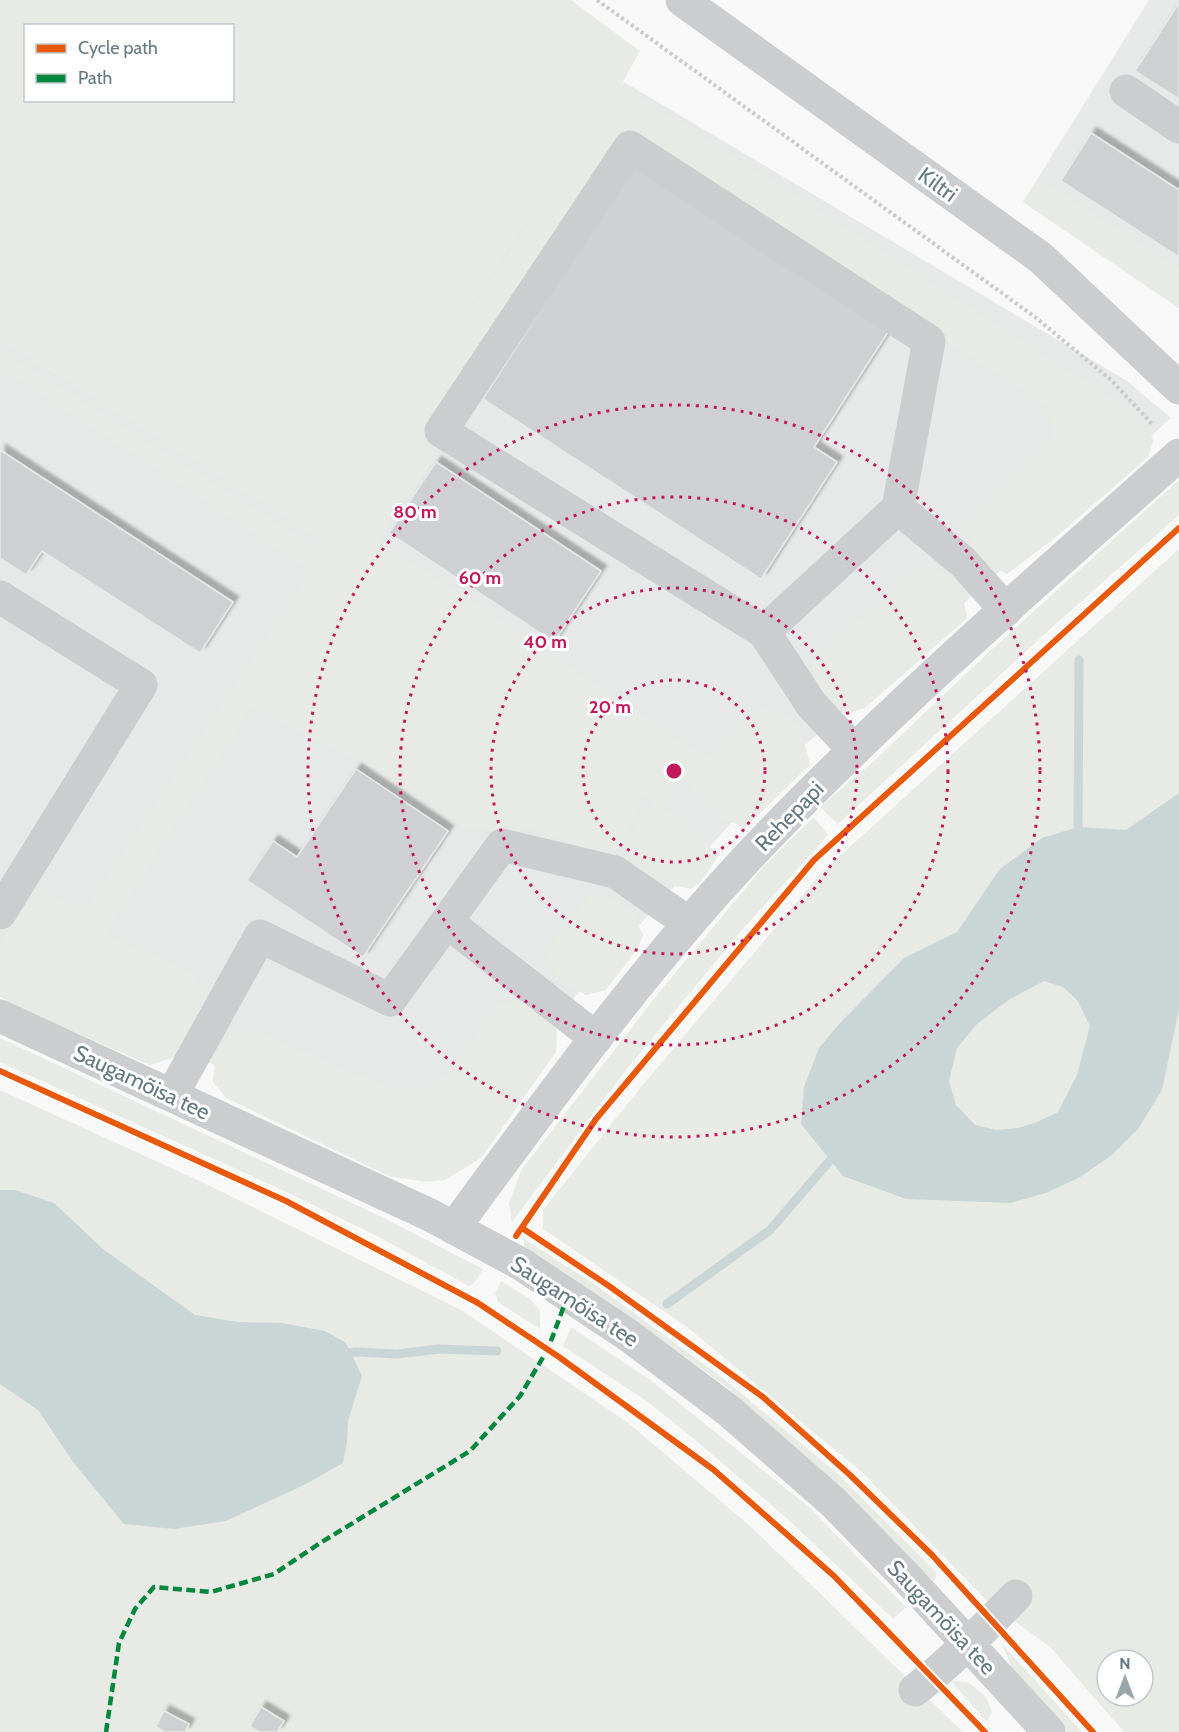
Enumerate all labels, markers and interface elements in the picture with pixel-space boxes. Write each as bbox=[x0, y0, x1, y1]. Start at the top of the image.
legend bbox=[24, 24, 234, 102]
text: Cycle path bbox=[78, 37, 158, 59]
text: Path bbox=[78, 67, 112, 89]
street label: Kiltri bbox=[913, 161, 963, 208]
text: 80 m bbox=[393, 501, 437, 523]
text: 60 m bbox=[459, 567, 501, 589]
text: 40 m bbox=[523, 631, 567, 653]
text: 20 m bbox=[589, 696, 631, 718]
centre of rings bbox=[664, 761, 684, 781]
street label: Rehepapi bbox=[749, 776, 829, 857]
street label: Saugamõisa tee bbox=[69, 1039, 214, 1126]
street label: Saugamõisa tee bbox=[506, 1250, 644, 1353]
street label: Saugamõisa tee bbox=[882, 1554, 1002, 1680]
north arrow bbox=[1095, 1648, 1155, 1708]
text: N bbox=[1119, 1654, 1131, 1673]

